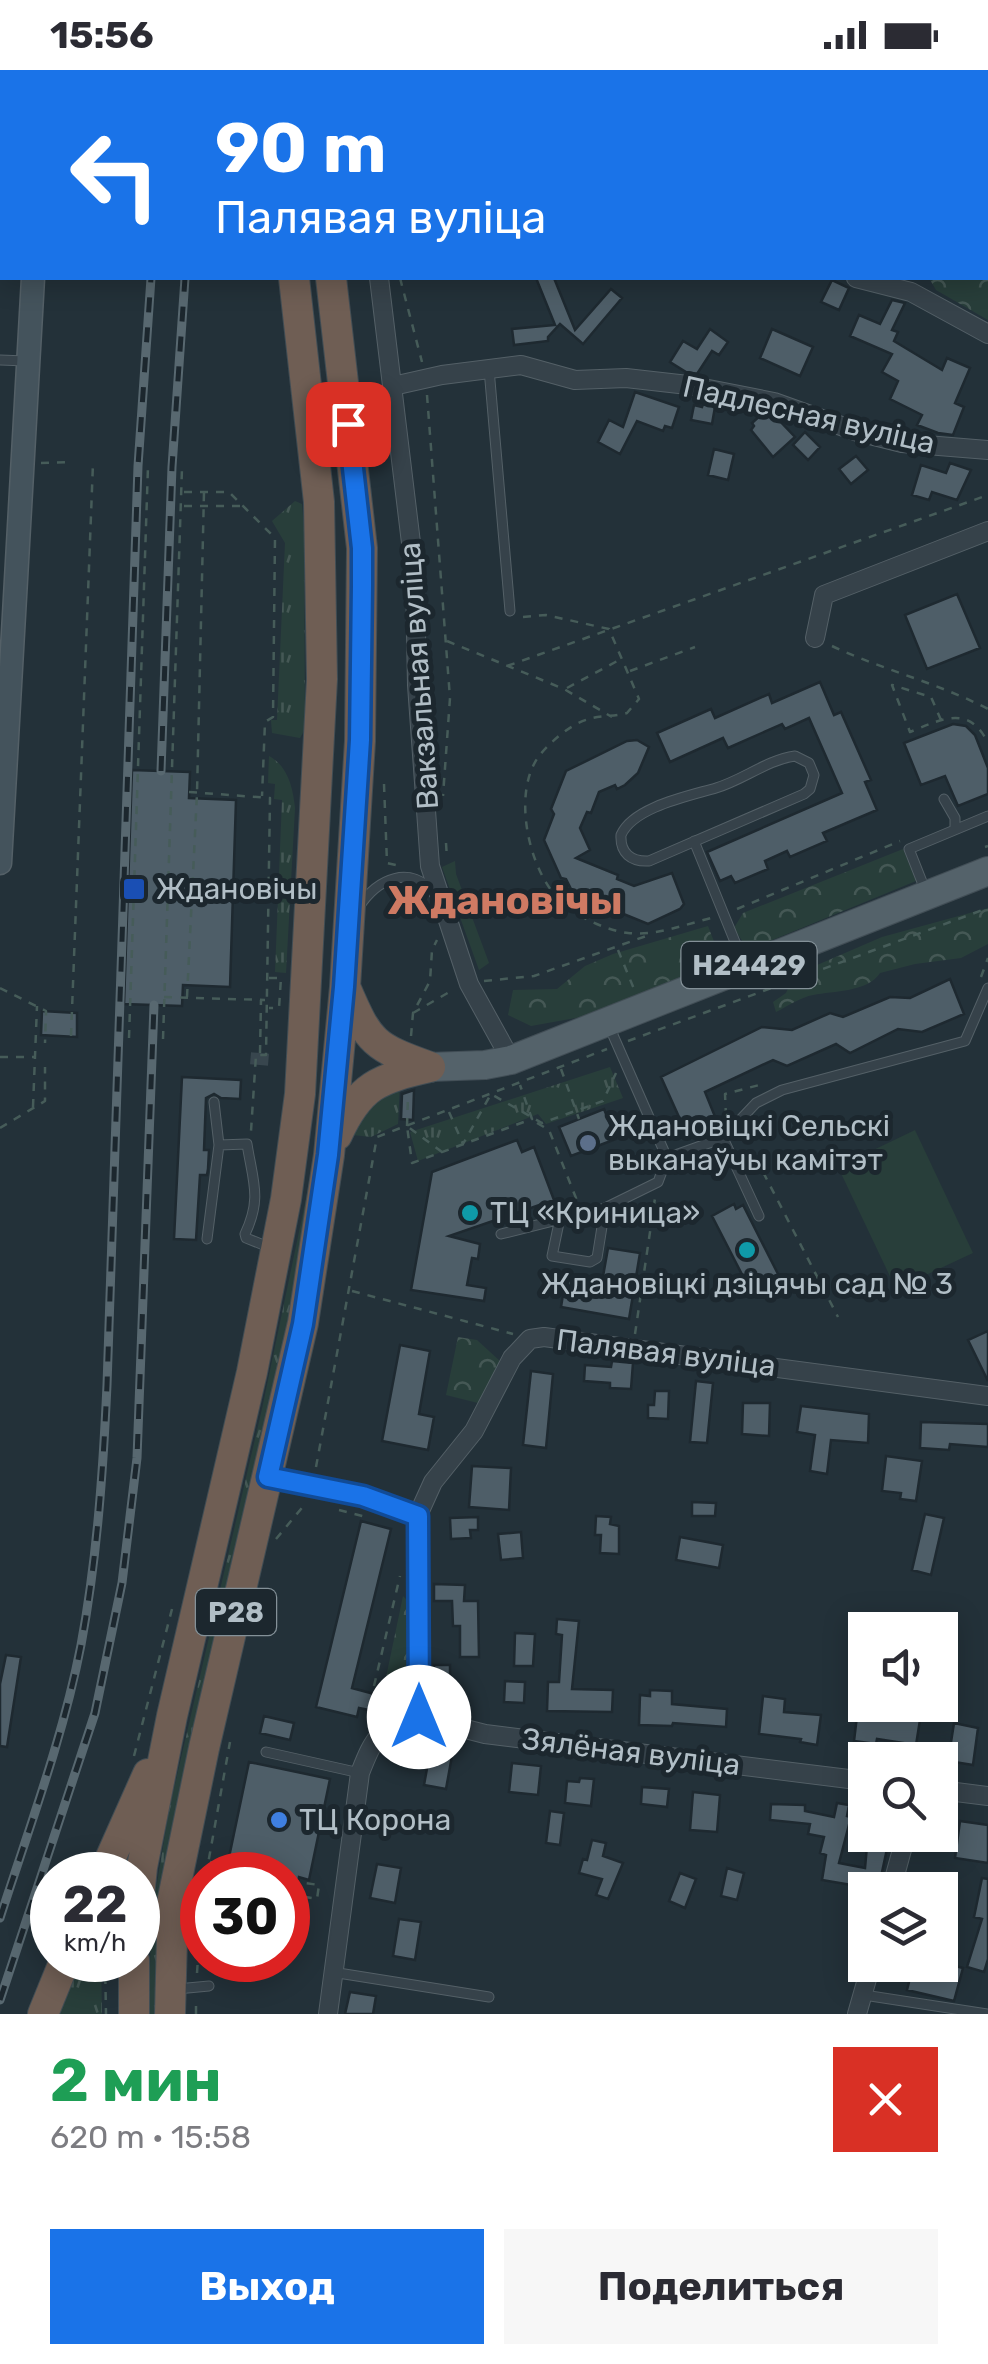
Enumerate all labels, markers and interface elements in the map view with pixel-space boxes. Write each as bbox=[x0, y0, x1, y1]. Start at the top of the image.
text: 15:56 bbox=[50, 12, 154, 58]
text: 90 m bbox=[215, 107, 387, 190]
icon: left bbox=[50, 110, 180, 240]
text: Палявая вуліца bbox=[215, 191, 546, 244]
street label: Падлесная вуліца bbox=[680, 369, 938, 461]
pin bbox=[306, 382, 391, 467]
icon: arrive bbox=[321, 397, 376, 452]
street label: Вакзальная вуліца bbox=[392, 541, 446, 811]
place label: Ждановічы bbox=[156, 871, 318, 907]
marker: Ждановічы bbox=[121, 876, 147, 902]
district label: Ждановічы bbox=[387, 877, 623, 924]
road number: Н24429 bbox=[682, 942, 816, 988]
place label: Ждановіцкі Сельскі выканаўчы камітэт bbox=[608, 1108, 890, 1178]
marker: Ждановіцкі Сельскі выканаўчы камітэт bbox=[577, 1132, 599, 1154]
place label: ТЦ «Криница» bbox=[490, 1195, 700, 1231]
marker: ТЦ «Криница» bbox=[459, 1202, 481, 1224]
marker: Ждановіцкі дзіцячы сад № 3 bbox=[736, 1239, 758, 1261]
place label: Ждановіцкі дзіцячы сад № 3 bbox=[541, 1266, 953, 1302]
street label: Палявая вуліца bbox=[554, 1322, 778, 1384]
road number: Р28 bbox=[196, 1589, 276, 1635]
map controls bbox=[848, 1612, 958, 1982]
button: sound bbox=[848, 1612, 958, 1722]
position arrow bbox=[367, 1665, 471, 1769]
street label: Зялёная вуліца bbox=[520, 1721, 742, 1783]
button: search bbox=[848, 1742, 958, 1852]
place label: ТЦ Корона bbox=[299, 1802, 451, 1838]
marker: ТЦ Корона bbox=[268, 1809, 290, 1831]
speed limit sign: 30 bbox=[180, 1852, 310, 1982]
button: layers bbox=[848, 1872, 958, 1982]
text: 22 bbox=[63, 1875, 128, 1935]
text: km/h bbox=[64, 1928, 126, 1957]
text: 2 мин bbox=[50, 2045, 222, 2116]
button: close bbox=[833, 2047, 938, 2152]
text: 620 m · 15:58 bbox=[50, 2118, 251, 2156]
button: Выход bbox=[50, 2229, 484, 2344]
button: Поделиться bbox=[504, 2229, 938, 2344]

